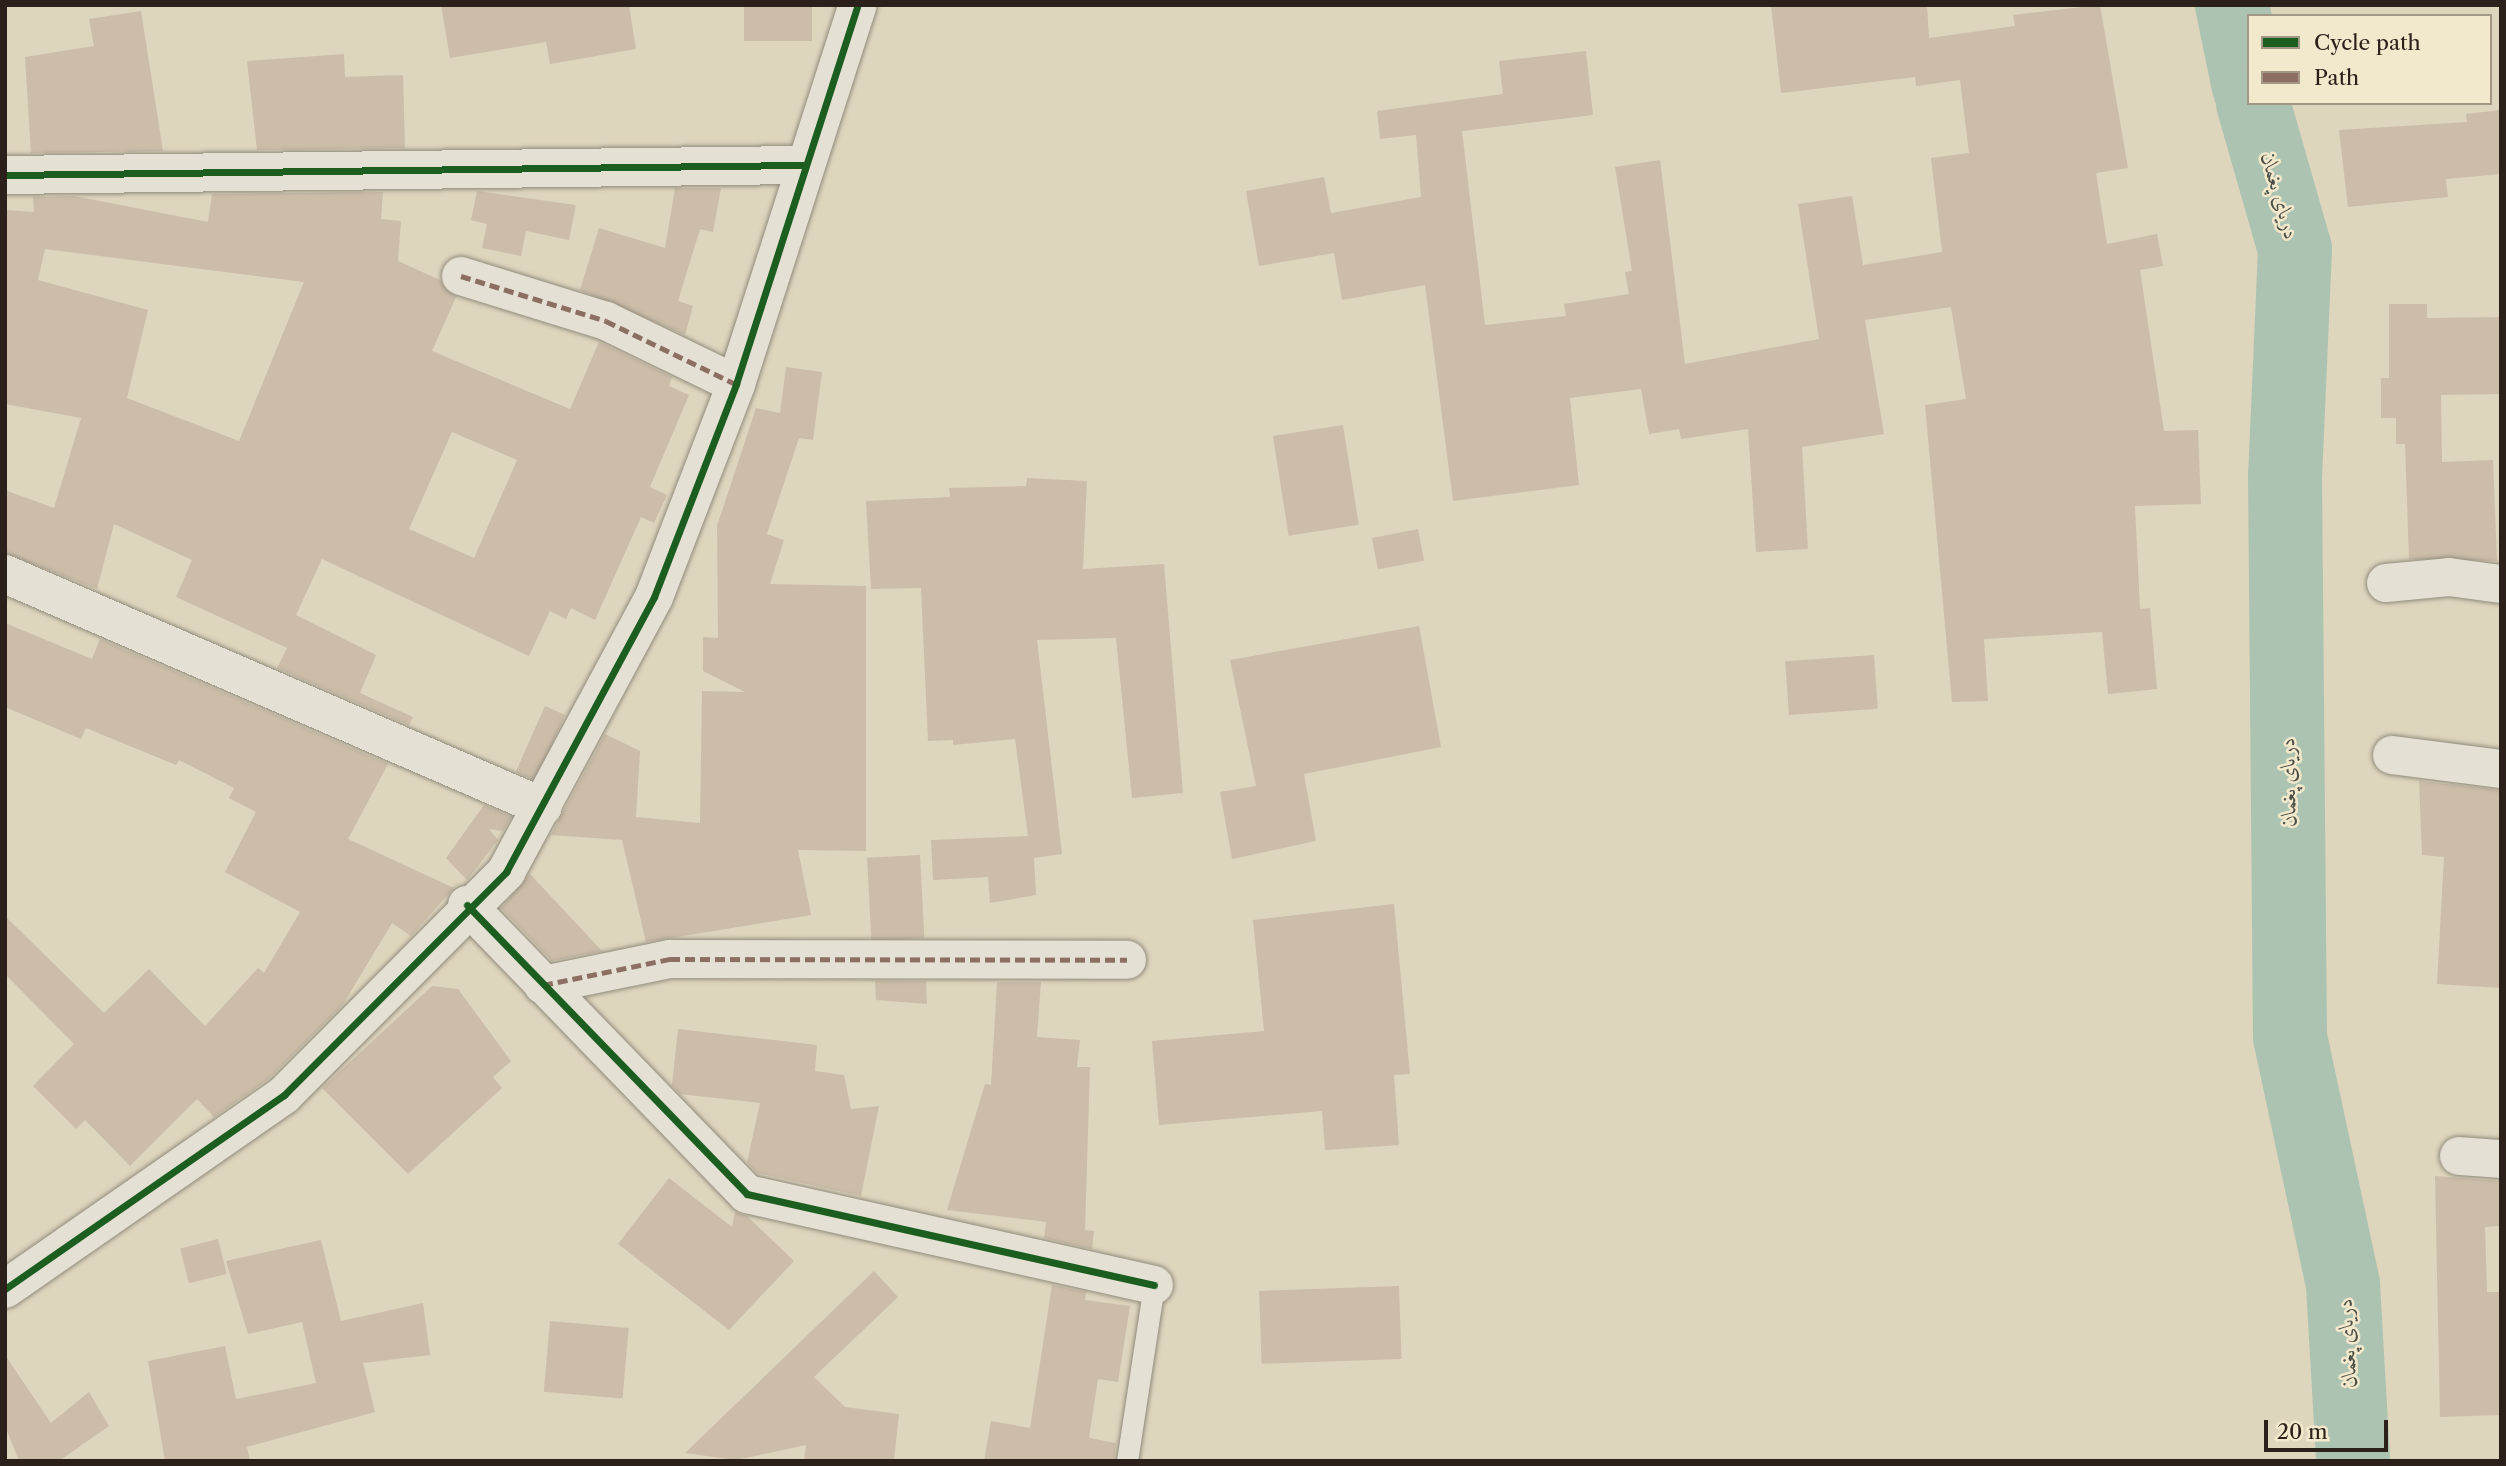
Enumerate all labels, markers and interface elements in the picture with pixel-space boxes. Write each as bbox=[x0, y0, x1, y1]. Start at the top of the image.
legend bbox=[2247, 14, 2492, 105]
text: Cycle path bbox=[2314, 30, 2421, 55]
text: Path bbox=[2314, 65, 2359, 90]
water label: دریای پغمان bbox=[2256, 150, 2304, 242]
water label: دریای پغمان bbox=[2275, 737, 2301, 827]
water label: دریای پغمان bbox=[2332, 1298, 2362, 1388]
scale bar bbox=[2268, 1406, 2392, 1450]
text: 20 m bbox=[2277, 1419, 2328, 1444]

